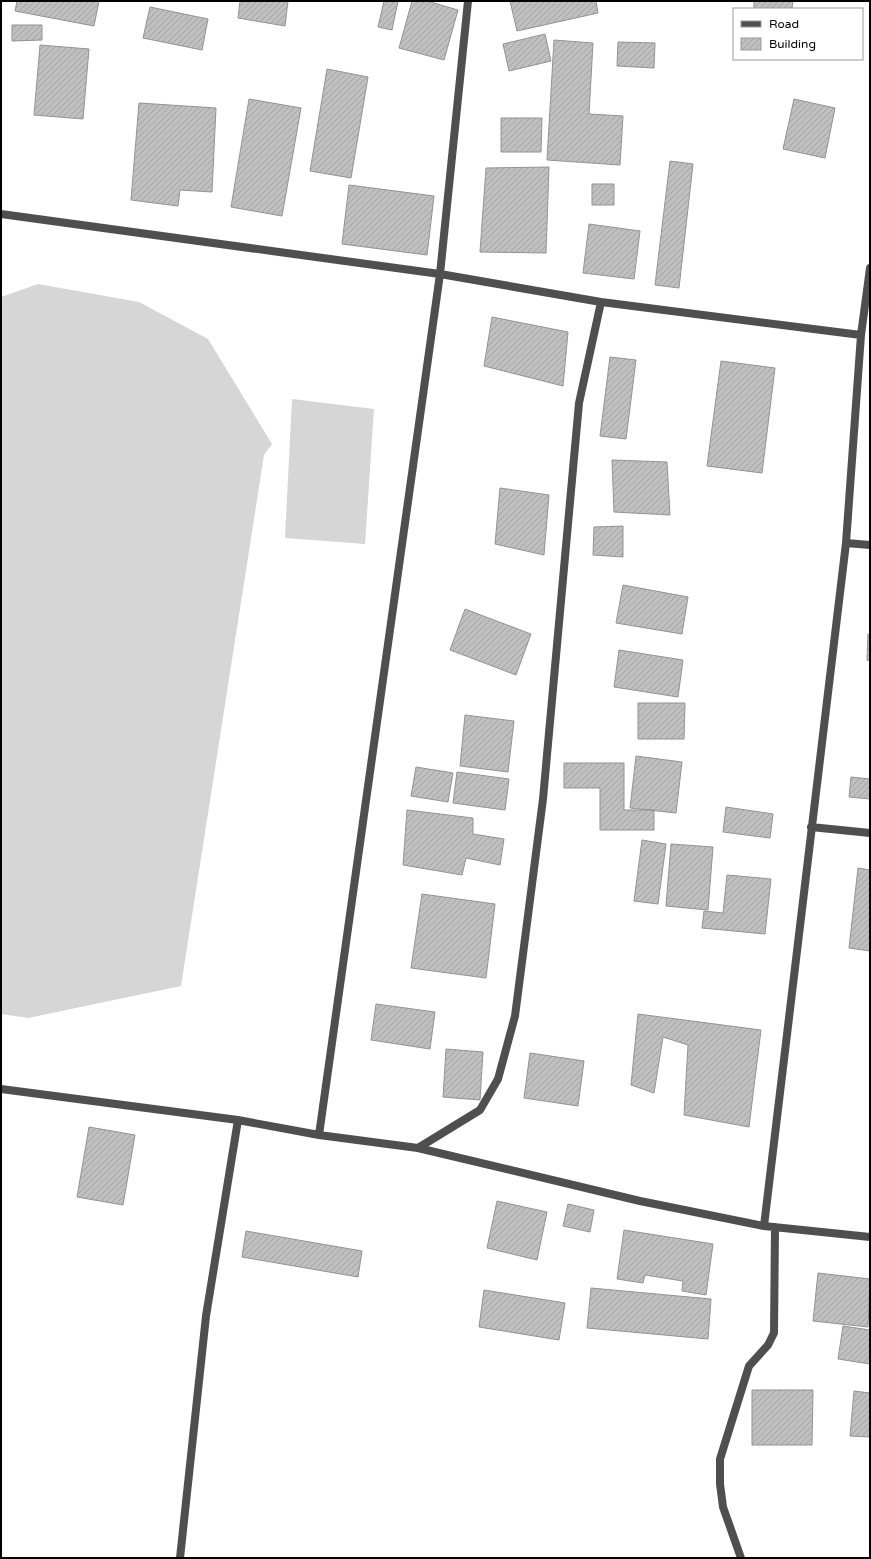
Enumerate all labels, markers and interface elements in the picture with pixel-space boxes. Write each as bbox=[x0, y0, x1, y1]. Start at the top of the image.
legend bbox=[733, 8, 863, 60]
text: Road bbox=[769, 17, 799, 31]
text: Building bbox=[769, 37, 816, 51]

